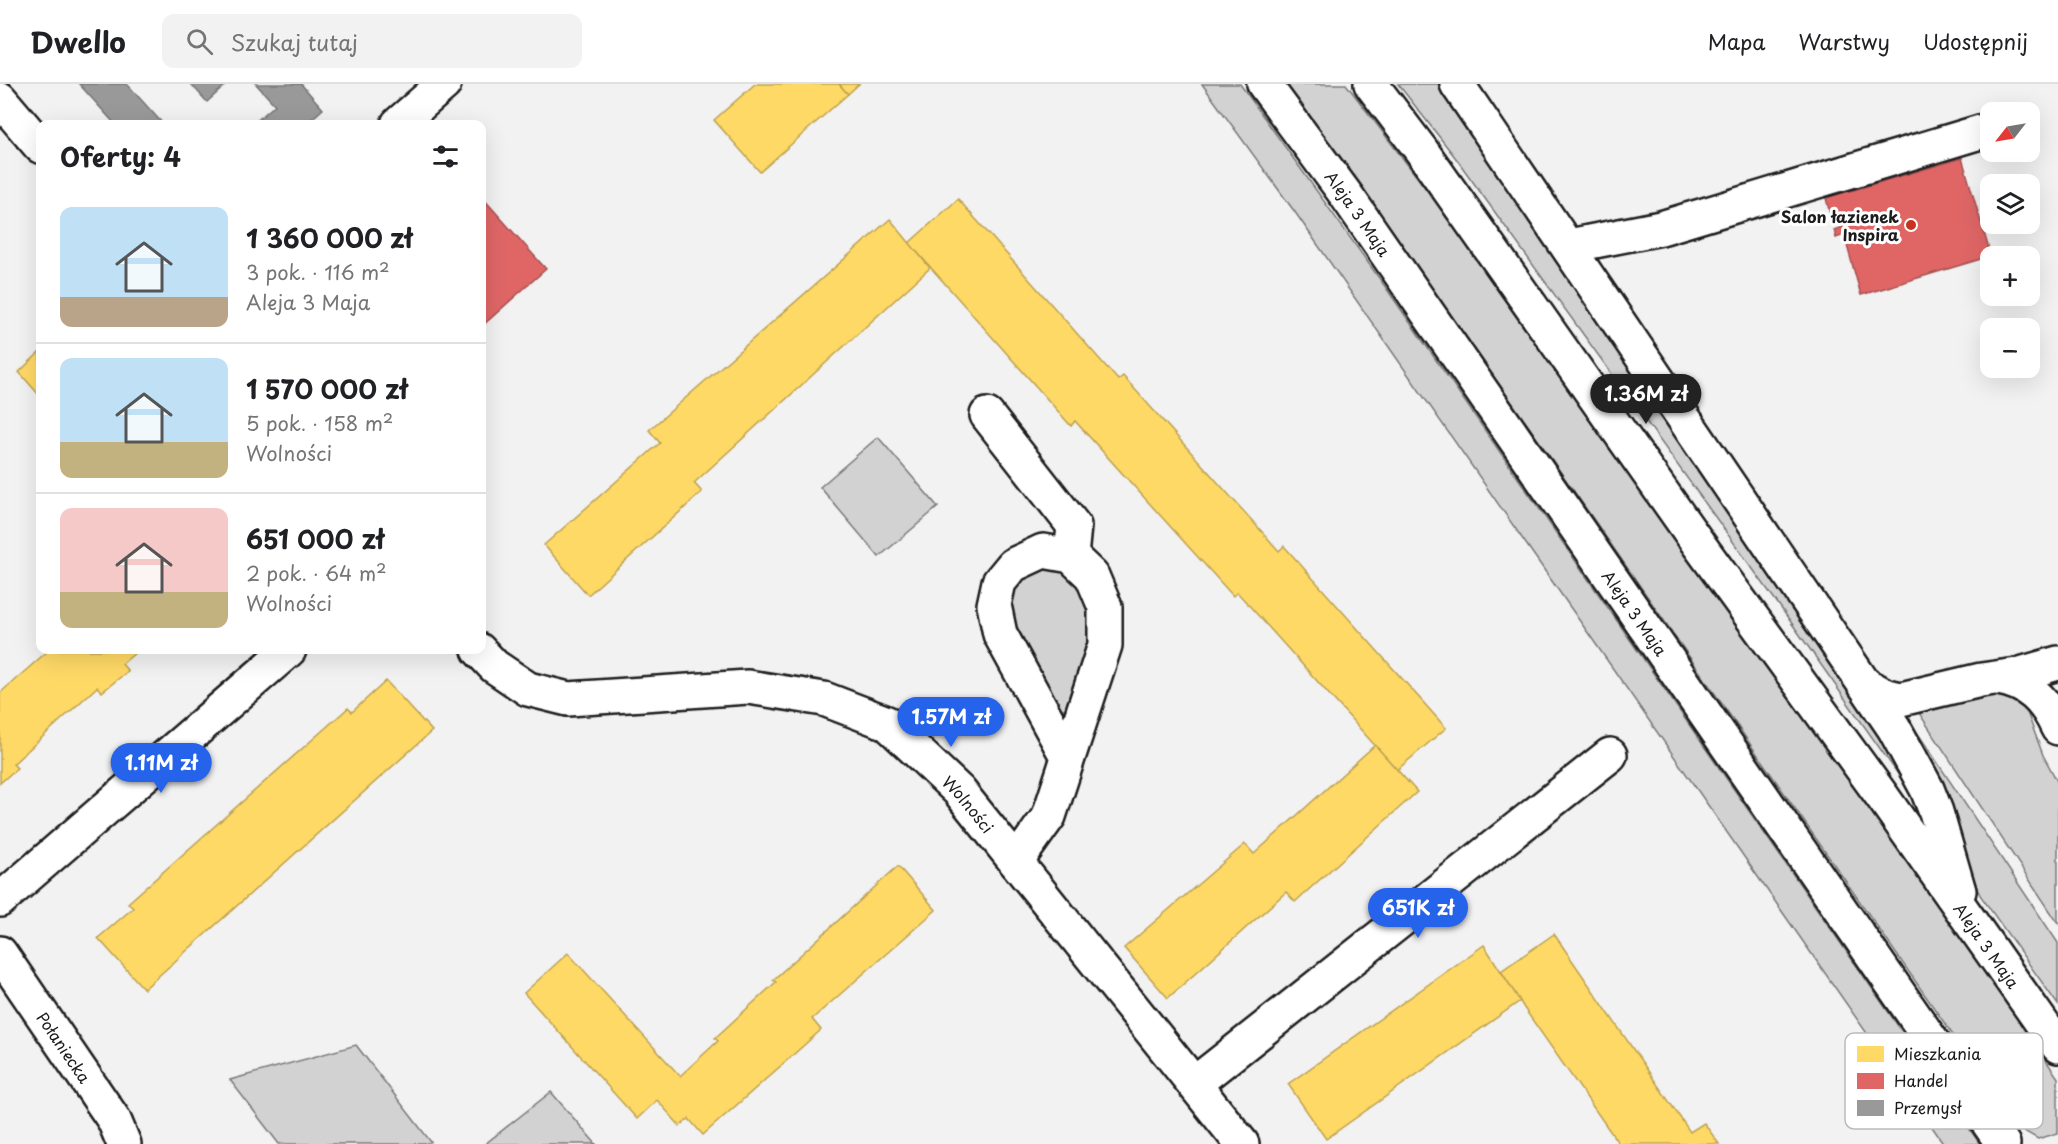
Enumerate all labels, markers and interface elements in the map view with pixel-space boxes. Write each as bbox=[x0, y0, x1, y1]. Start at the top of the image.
search box bbox=[162, 14, 582, 68]
text: Dwello bbox=[30, 20, 126, 63]
icon: search bbox=[183, 25, 216, 58]
text: Szukaj tutaj bbox=[231, 25, 358, 58]
text: Mapa bbox=[1708, 25, 1766, 57]
text: Warstwy bbox=[1799, 25, 1890, 57]
text: Udostępnij bbox=[1923, 25, 2028, 57]
north arrow bbox=[1980, 102, 2040, 162]
map controls bbox=[1980, 102, 2040, 378]
text: Oferty: 4 bbox=[60, 137, 181, 176]
icon: filters bbox=[429, 140, 462, 173]
street label: Aleja 3 Maja bbox=[1320, 166, 1397, 261]
button: layers bbox=[1980, 174, 2040, 234]
place label: Salon łazienek Inspira bbox=[1781, 204, 1899, 246]
text: 1 360 000 zł bbox=[246, 218, 412, 257]
marker: Salon łazienek Inspira bbox=[1904, 218, 1918, 232]
icon: home bbox=[108, 231, 180, 303]
button: + bbox=[1980, 246, 2040, 306]
text: 3 pok. · 116 m² bbox=[246, 257, 389, 287]
text: Aleja 3 Maja bbox=[246, 287, 370, 317]
button: − bbox=[1980, 318, 2040, 378]
text: 1 570 000 zł bbox=[246, 369, 408, 408]
pin: 1.36M zł bbox=[1584, 374, 1708, 425]
text: 1.36M zł bbox=[1604, 378, 1688, 408]
icon: home bbox=[108, 382, 180, 454]
text: 5 pok. · 158 m² bbox=[246, 408, 393, 438]
text: Wolności bbox=[246, 438, 332, 468]
text: 651 000 zł bbox=[246, 519, 384, 558]
icon: home bbox=[108, 532, 180, 604]
text: 2 pok. · 64 m² bbox=[246, 558, 387, 588]
street label: Aleja 3 Maja bbox=[1597, 565, 1673, 660]
text: Wolności bbox=[246, 588, 332, 618]
pin: 1.57M zł bbox=[889, 697, 1013, 748]
text: 1.57M zł bbox=[911, 701, 991, 731]
pin: 1.11M zł bbox=[99, 743, 223, 794]
text: 1.11M zł bbox=[125, 747, 197, 777]
street label: Wolności bbox=[937, 770, 1000, 838]
pin: 651K zł bbox=[1363, 888, 1473, 939]
text: 651K zł bbox=[1382, 892, 1454, 922]
street label: Aleja 3 Maja bbox=[1949, 898, 2026, 993]
street label: Połaniecka bbox=[31, 1007, 97, 1088]
legend bbox=[1845, 1033, 2043, 1129]
text: Mieszkania bbox=[1894, 1041, 1981, 1065]
text: Handel bbox=[1894, 1068, 1948, 1092]
text: Przemysł bbox=[1894, 1095, 1962, 1119]

